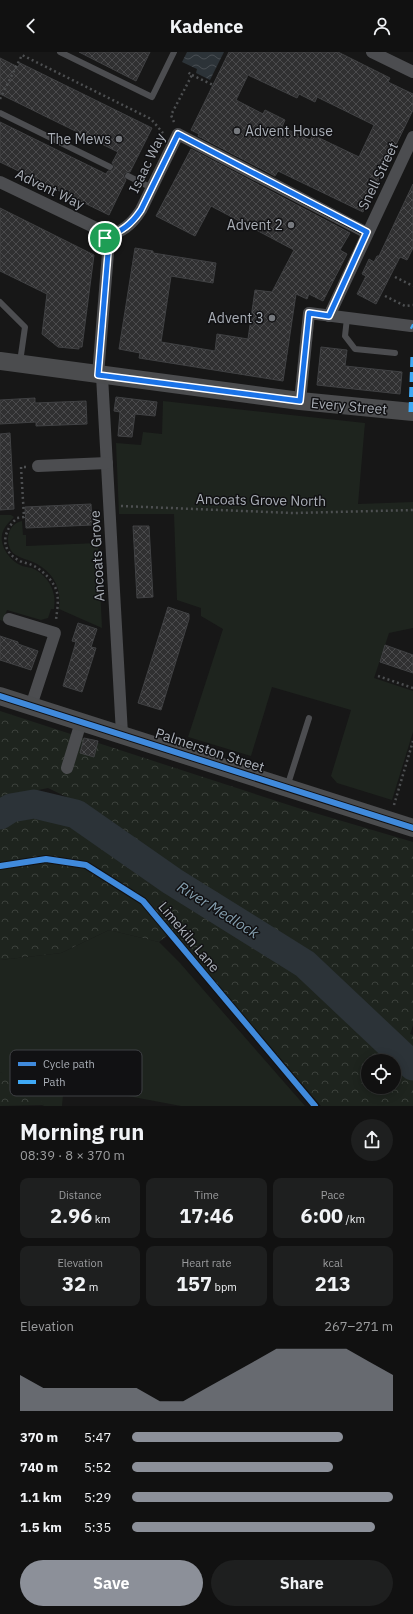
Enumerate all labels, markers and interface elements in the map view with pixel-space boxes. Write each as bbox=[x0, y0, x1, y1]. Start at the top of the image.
icon: back bbox=[20, 15, 42, 37]
text: Kadence bbox=[170, 15, 243, 38]
icon: person bbox=[371, 15, 393, 37]
place label: Advent House bbox=[245, 122, 333, 140]
marker: Advent House bbox=[232, 126, 242, 136]
place label: The Mews bbox=[48, 130, 111, 148]
street label: Isaac Way bbox=[125, 130, 169, 196]
marker: The Mews bbox=[114, 134, 124, 144]
street label: Snell Street bbox=[354, 139, 402, 213]
street label: Advent Way bbox=[13, 165, 87, 213]
place label: Advent 2 bbox=[227, 216, 283, 234]
marker: Advent 2 bbox=[286, 220, 296, 230]
pin bbox=[88, 221, 122, 255]
icon: arrive bbox=[94, 227, 116, 249]
place label: Advent 3 bbox=[208, 309, 264, 327]
marker: Advent 3 bbox=[267, 313, 277, 323]
street label: Every Street bbox=[310, 394, 388, 418]
street label: Ancoats Grove North bbox=[196, 490, 326, 510]
street label: Ancoats Grove bbox=[86, 510, 108, 602]
street label: Palmerston Street bbox=[153, 724, 267, 776]
water label: River Medlock bbox=[174, 877, 263, 942]
street label: Limekiln Lane bbox=[154, 898, 224, 976]
legend bbox=[10, 1050, 142, 1096]
map controls bbox=[361, 1054, 401, 1094]
button: locate bbox=[361, 1054, 401, 1094]
text: Cycle path bbox=[43, 1057, 95, 1071]
text: Path bbox=[43, 1075, 66, 1089]
text: Morning run bbox=[20, 1117, 144, 1146]
button: share bbox=[351, 1119, 393, 1161]
text: 08:39 · 8 × 370 m bbox=[20, 1147, 125, 1164]
text: Distance bbox=[59, 1188, 102, 1202]
text: Time bbox=[194, 1188, 219, 1202]
text: Pace bbox=[321, 1188, 345, 1202]
text: 2.96 bbox=[50, 1202, 92, 1229]
text: 17:46 bbox=[179, 1202, 234, 1229]
text: 6:00 bbox=[300, 1202, 343, 1229]
text: km bbox=[92, 1212, 110, 1226]
text: /km bbox=[343, 1212, 365, 1226]
text: Elevation bbox=[57, 1256, 103, 1270]
text: Heart rate bbox=[182, 1256, 231, 1270]
text: kcal bbox=[323, 1256, 343, 1270]
text: 32 bbox=[62, 1270, 86, 1297]
text: 157 bbox=[176, 1270, 212, 1297]
text: 213 bbox=[315, 1270, 351, 1297]
text: m bbox=[86, 1280, 98, 1294]
text: bpm bbox=[212, 1280, 237, 1294]
text: Elevation bbox=[20, 1318, 74, 1335]
text: 267–271 m bbox=[324, 1318, 393, 1335]
text: 370 m bbox=[20, 1429, 58, 1446]
text: 5:47 bbox=[84, 1429, 111, 1446]
text: 740 m bbox=[20, 1459, 58, 1476]
text: 5:52 bbox=[84, 1459, 111, 1476]
text: 1.1 km bbox=[20, 1489, 62, 1506]
text: 5:29 bbox=[84, 1489, 111, 1506]
text: 1.5 km bbox=[20, 1519, 62, 1536]
text: 5:35 bbox=[84, 1519, 111, 1536]
button: Save bbox=[20, 1560, 203, 1606]
button: Share bbox=[211, 1560, 393, 1606]

